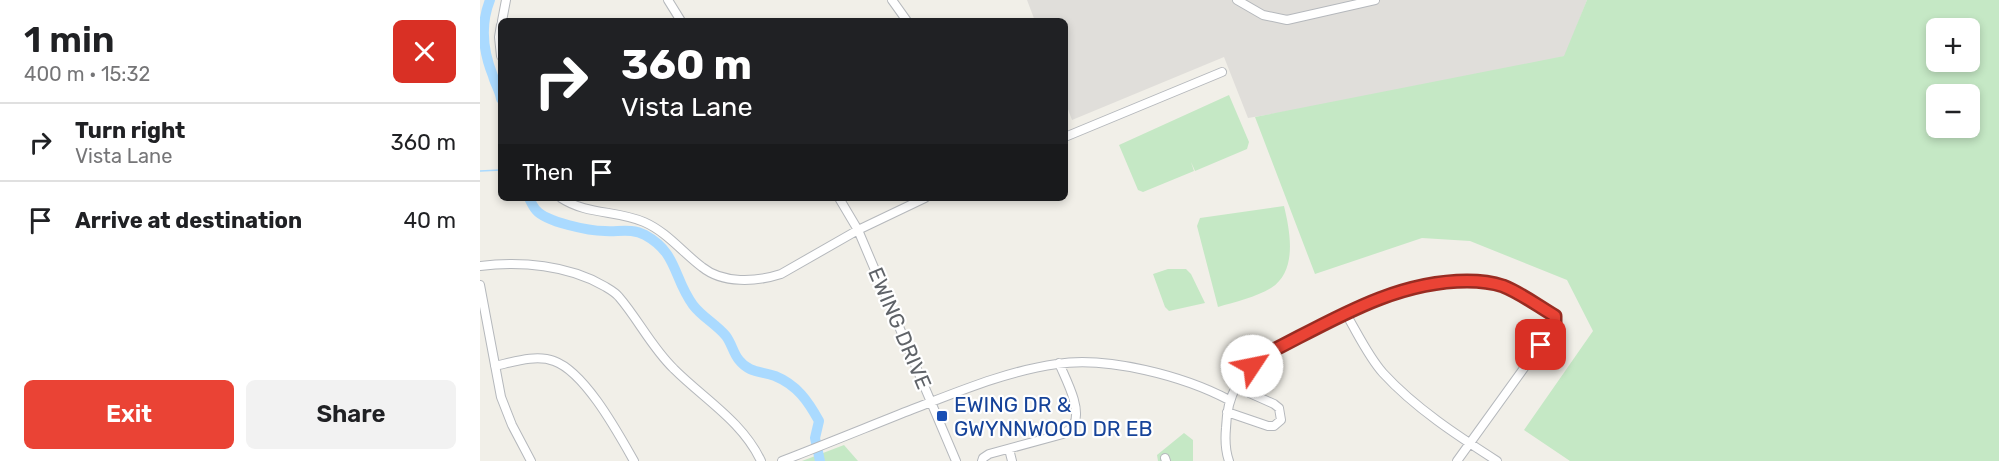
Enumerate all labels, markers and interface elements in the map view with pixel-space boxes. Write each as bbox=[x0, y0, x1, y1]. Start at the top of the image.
text: 1 min bbox=[24, 18, 115, 61]
map controls bbox=[1926, 18, 1980, 138]
button: + bbox=[1926, 18, 1980, 72]
button: close bbox=[393, 20, 456, 83]
text: 360 m bbox=[621, 40, 752, 90]
icon: right bbox=[522, 42, 600, 120]
text: 400 m · 15:32 bbox=[24, 62, 150, 86]
button: − bbox=[1926, 84, 1980, 138]
text: Vista Lane bbox=[621, 91, 753, 123]
text: Turn right bbox=[75, 117, 185, 144]
icon: right bbox=[24, 126, 57, 159]
text: 360 m bbox=[391, 129, 456, 156]
text: Vista Lane bbox=[75, 144, 172, 168]
icon: arrive bbox=[585, 156, 618, 189]
text: Then bbox=[522, 159, 573, 186]
icon: arrive bbox=[24, 204, 57, 237]
text: Arrive at destination bbox=[75, 207, 302, 234]
text: 40 m bbox=[403, 207, 456, 234]
street label: EWING DRIVE bbox=[863, 263, 937, 393]
pin bbox=[1515, 319, 1566, 370]
icon: arrive bbox=[1524, 328, 1557, 361]
position arrow bbox=[1220, 334, 1284, 398]
button: Exit bbox=[24, 380, 234, 449]
button: Share bbox=[246, 380, 456, 449]
place label: EWING DR & GWYNNWOOD DR EB bbox=[954, 392, 1153, 441]
marker: EWING DR & GWYNNWOOD DR EB bbox=[935, 409, 949, 423]

